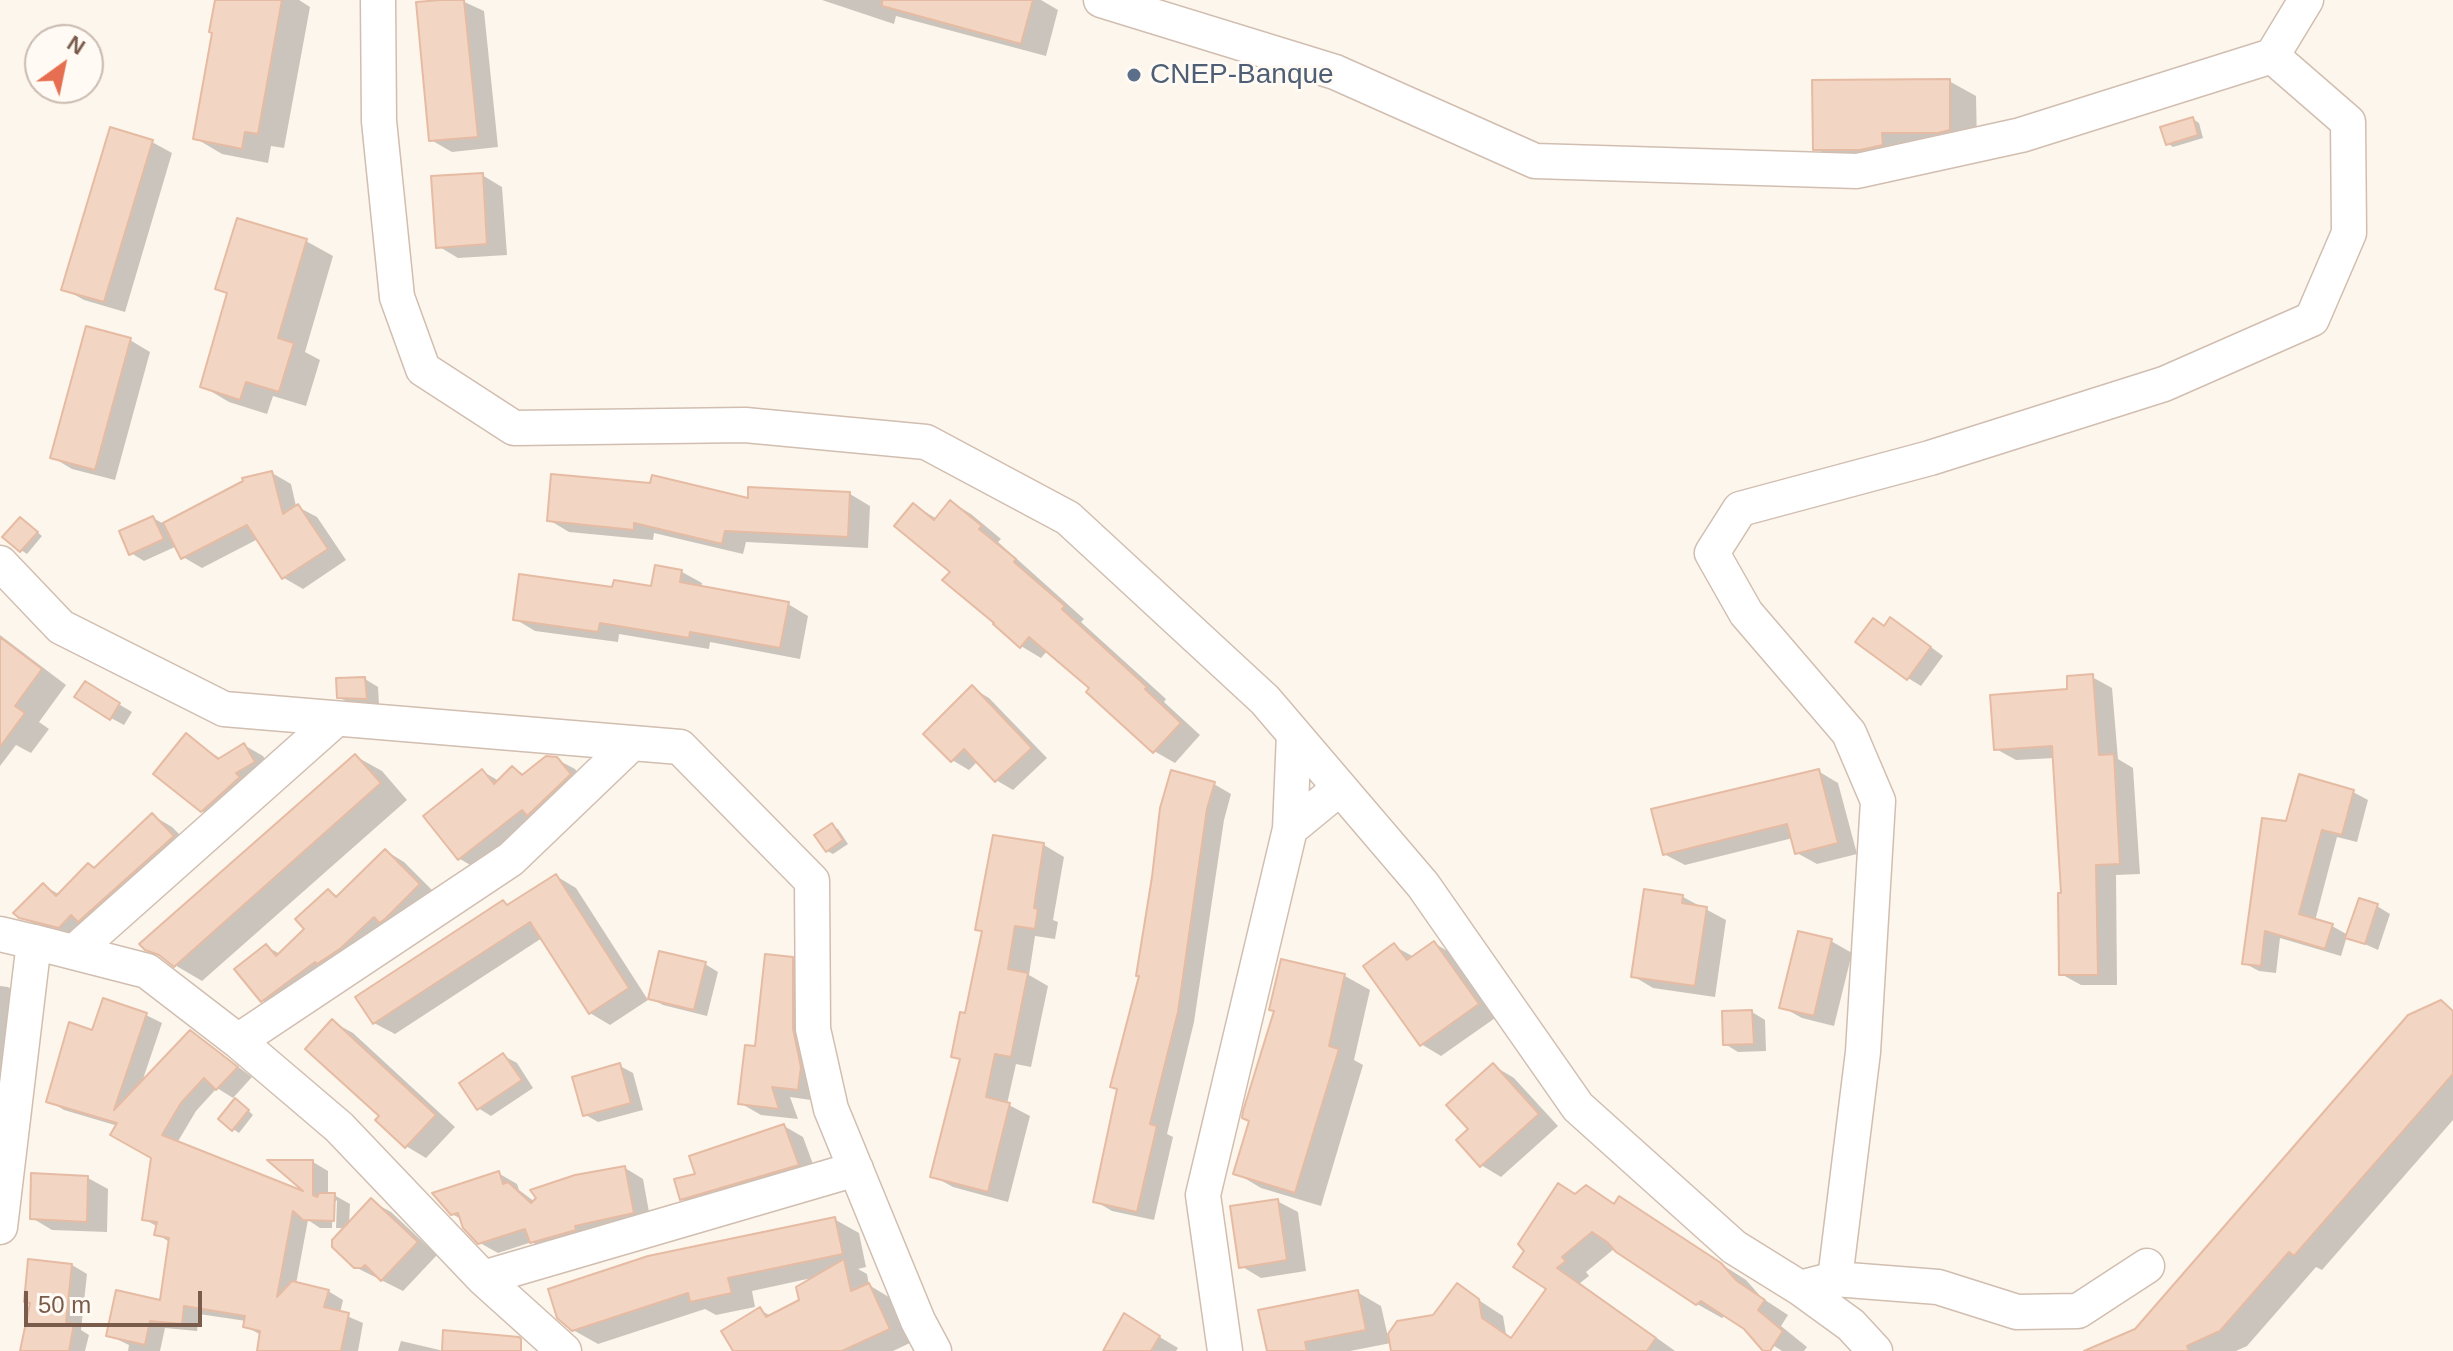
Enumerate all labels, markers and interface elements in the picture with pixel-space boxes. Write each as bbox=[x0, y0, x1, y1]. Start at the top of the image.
north arrow bbox=[24, 24, 104, 104]
text: N bbox=[63, 30, 90, 60]
place label: CNEP-Banque bbox=[1150, 58, 1334, 92]
marker: CNEP-Banque bbox=[1125, 66, 1143, 84]
scale bar bbox=[28, 1275, 206, 1325]
text: 50 m bbox=[38, 1291, 91, 1318]

